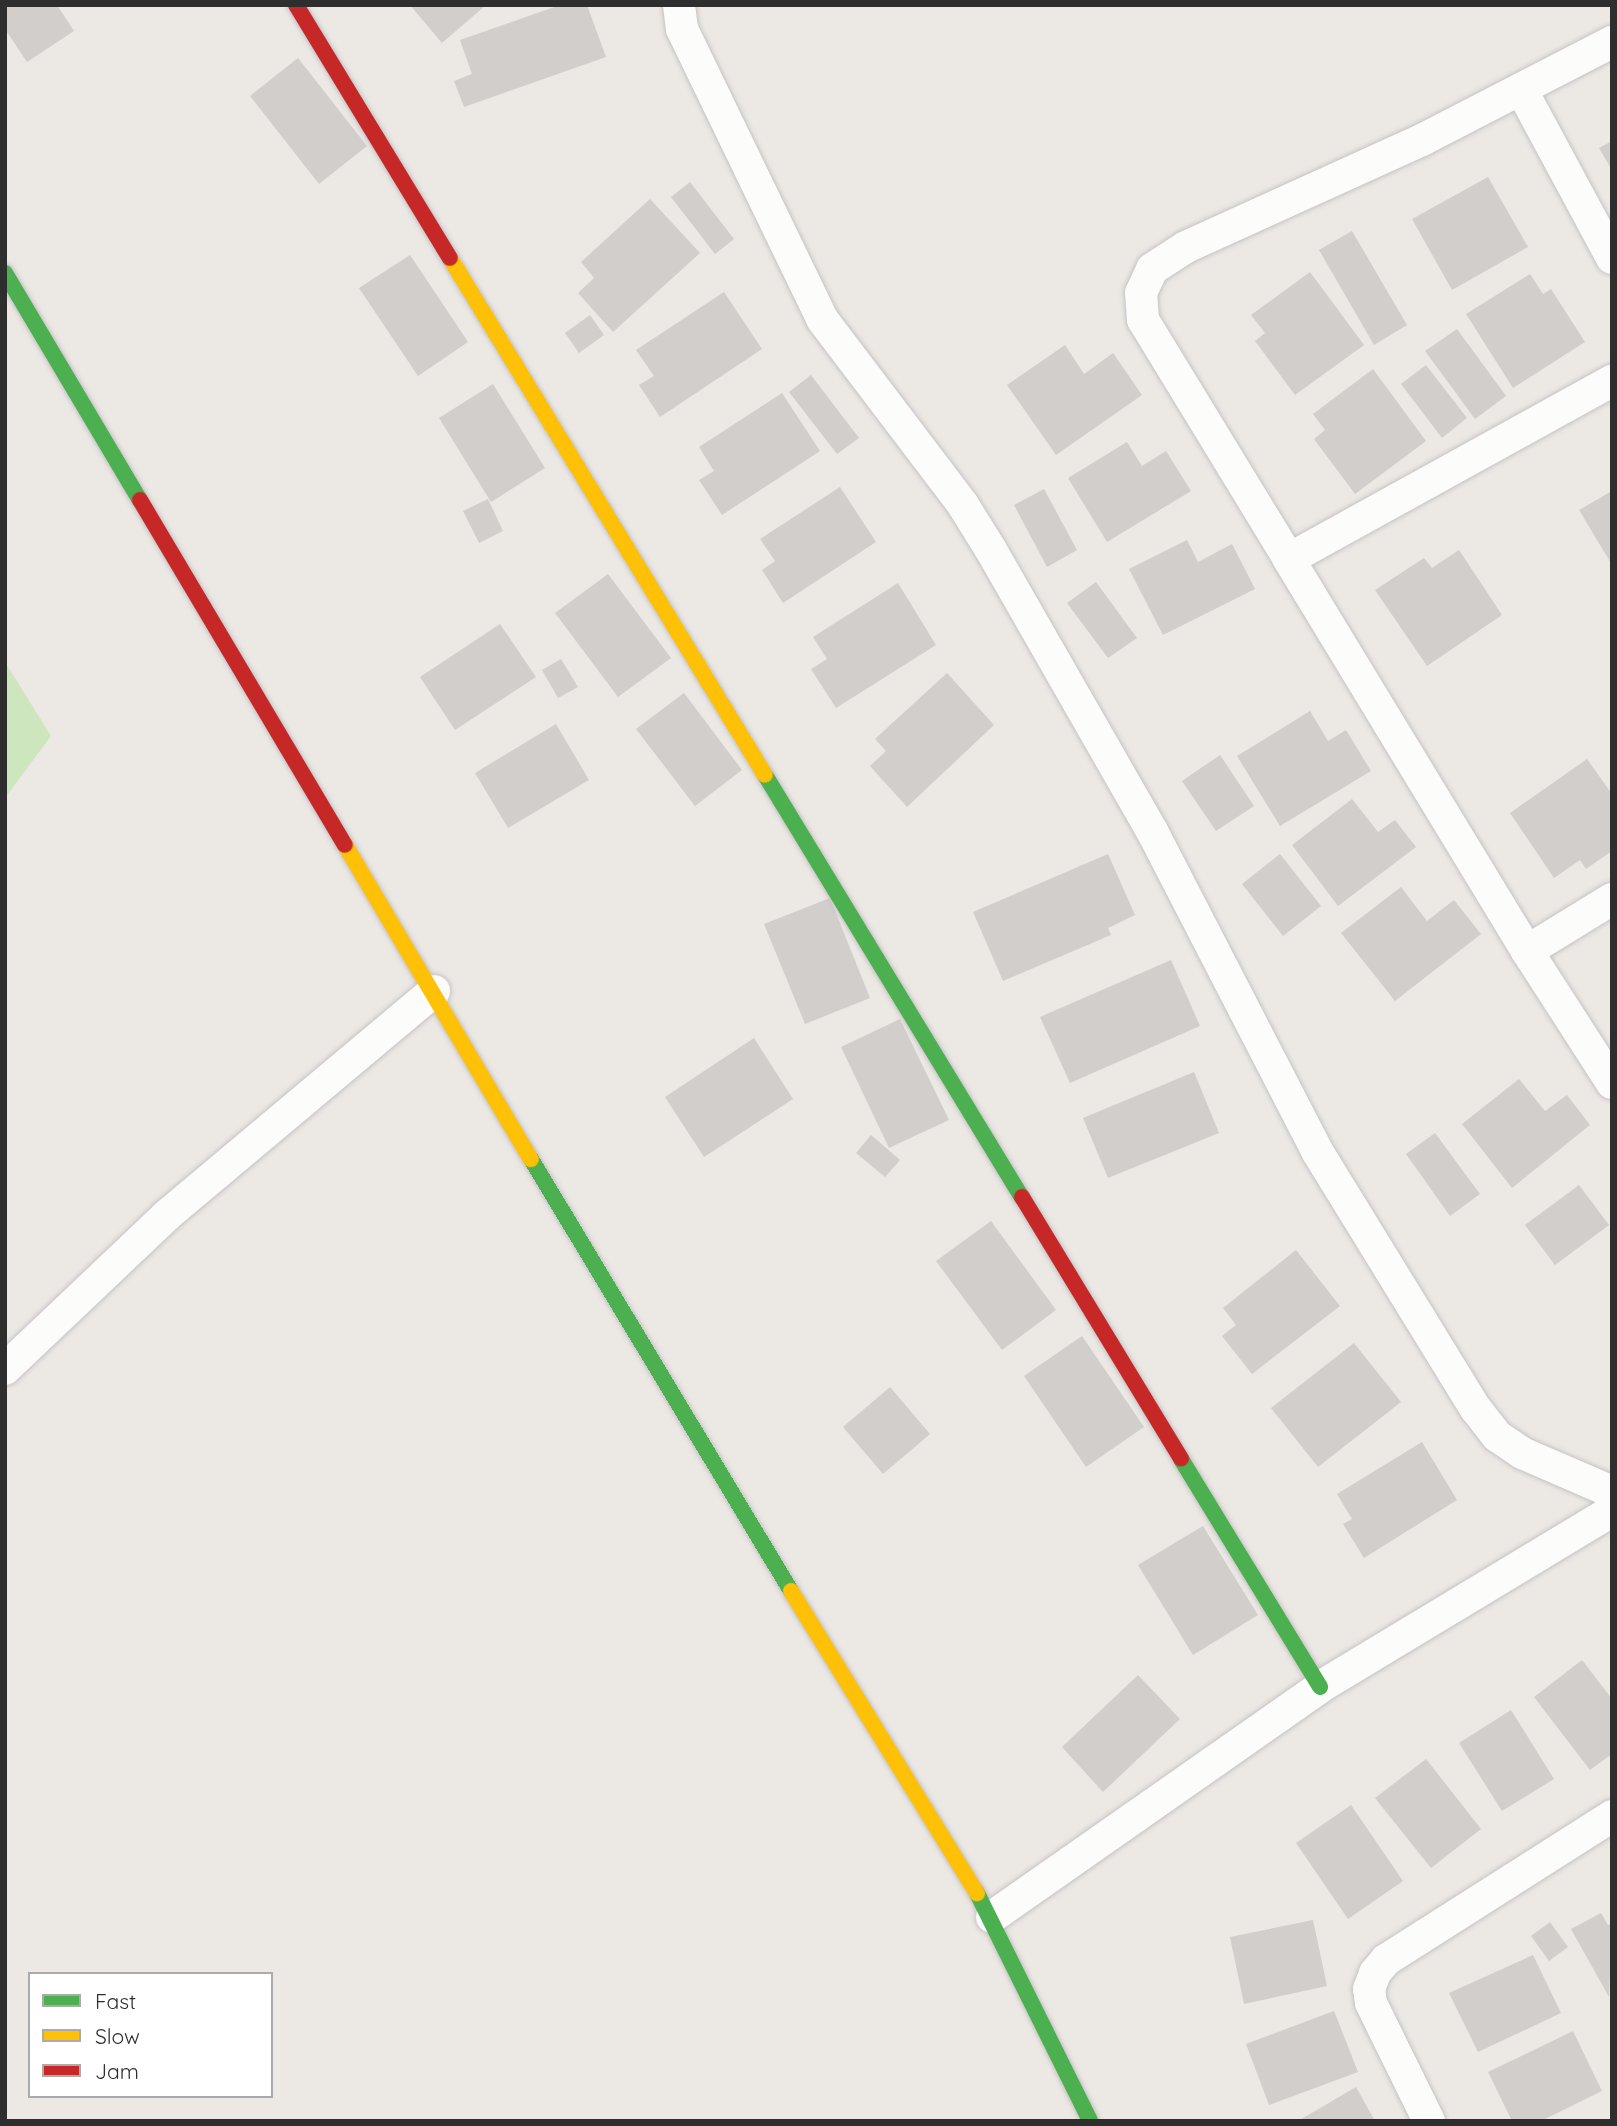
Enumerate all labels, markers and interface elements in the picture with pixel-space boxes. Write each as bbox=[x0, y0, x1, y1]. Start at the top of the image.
legend bbox=[28, 1972, 273, 2098]
text: Fast bbox=[95, 1988, 136, 2014]
text: Slow bbox=[95, 2023, 140, 2049]
text: Jam bbox=[95, 2058, 139, 2084]

